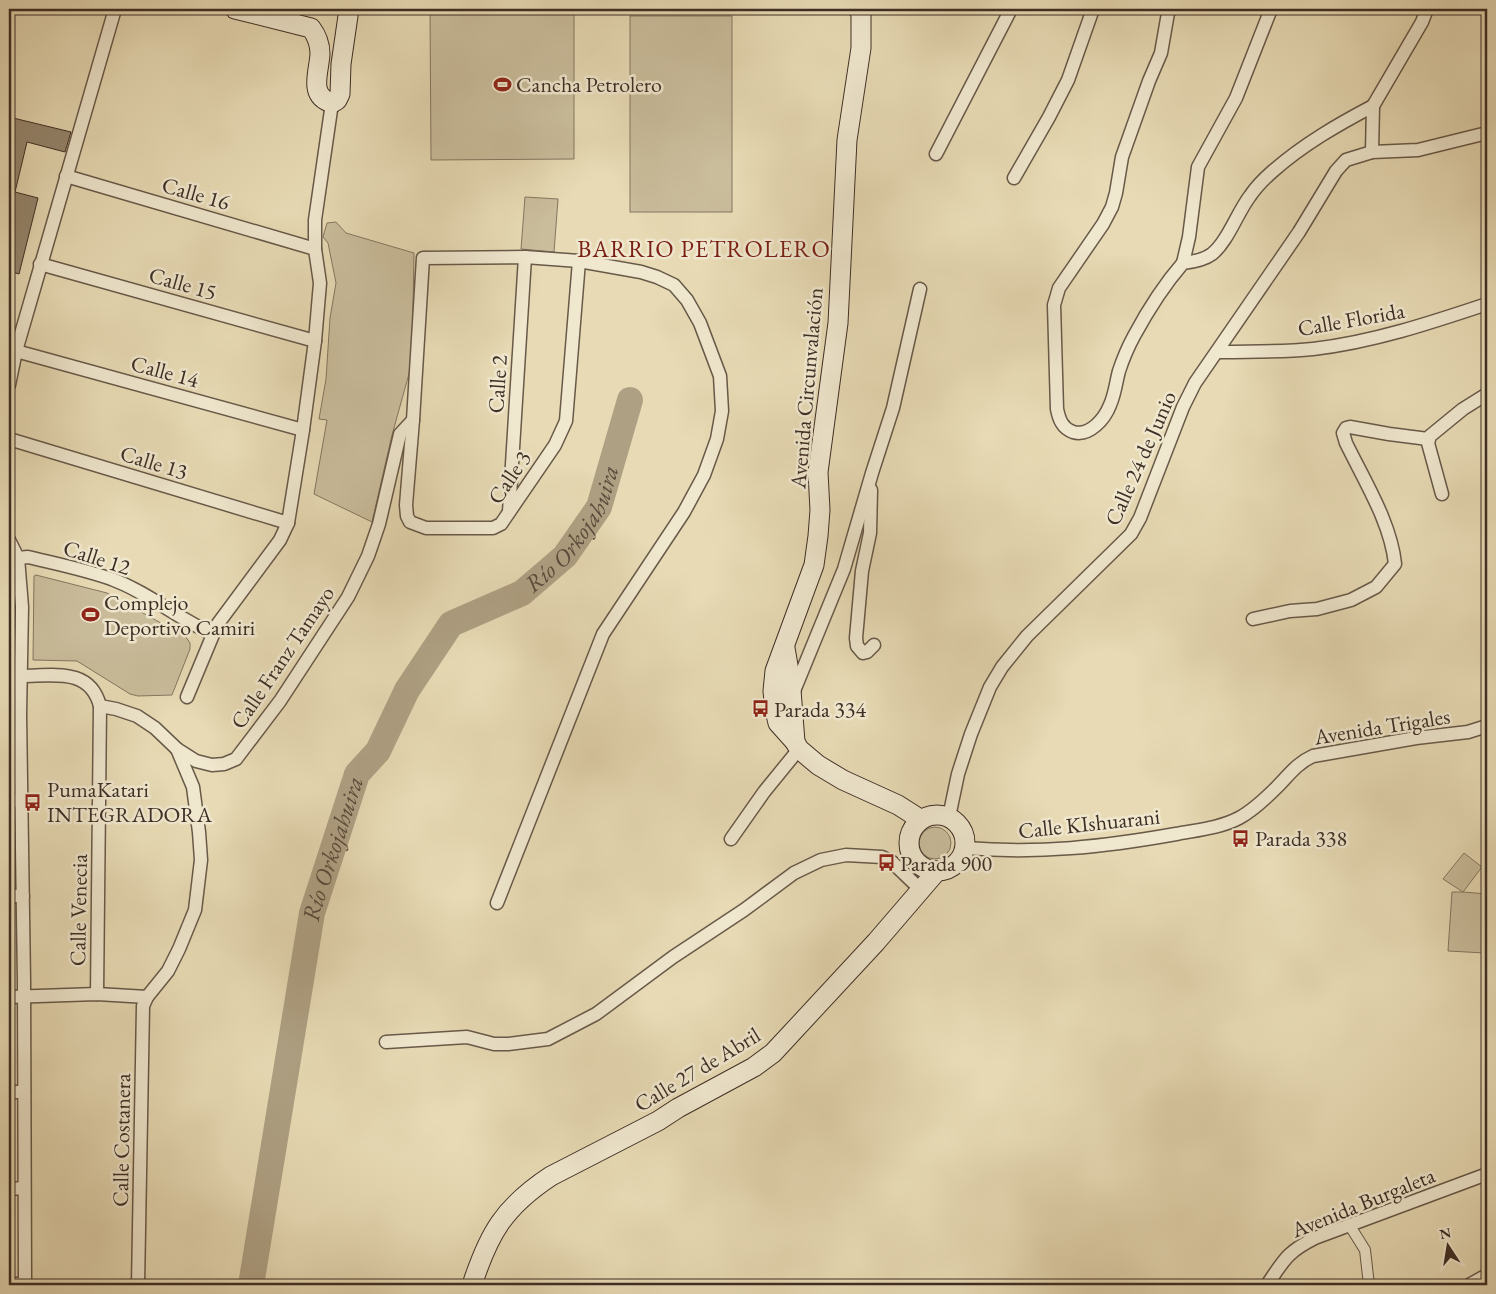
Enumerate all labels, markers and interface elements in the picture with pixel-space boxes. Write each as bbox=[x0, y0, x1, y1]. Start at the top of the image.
place label: Cancha Petrolero bbox=[516, 70, 662, 99]
sports icon: Cancha Petrolero bbox=[492, 74, 512, 94]
street label: Calle 16 bbox=[159, 170, 233, 217]
district label: BARRIO PETROLERO bbox=[577, 233, 831, 264]
street label: Calle 15 bbox=[146, 260, 220, 307]
street label: Avenida Circunvalación bbox=[783, 286, 830, 491]
street label: Calle Florida bbox=[1295, 296, 1407, 343]
street label: Calle 14 bbox=[128, 349, 202, 395]
street label: Calle 2 bbox=[481, 353, 514, 414]
street label: Calle 24 de Junio bbox=[1098, 386, 1183, 530]
street label: Calle 13 bbox=[117, 439, 191, 486]
street label: Calle 3 bbox=[481, 445, 538, 510]
water label: Río Orkojahuira bbox=[518, 462, 625, 599]
street label: Calle 12 bbox=[60, 533, 135, 582]
street label: Calle Franz Tamayo bbox=[224, 580, 341, 734]
place label: Complejo Deportivo Camiri bbox=[104, 588, 255, 642]
sports icon: Complejo Deportivo Camiri bbox=[80, 605, 100, 625]
place label: Parada 334 bbox=[774, 695, 866, 724]
bus stop icon: Parada 334 bbox=[750, 699, 770, 719]
street label: Avenida Trigales bbox=[1311, 701, 1452, 752]
water label: Río Orkojahuira bbox=[295, 772, 370, 924]
place label: PumaKatari INTEGRADORA bbox=[47, 775, 213, 829]
bus stop icon: PumaKatari INTEGRADORA bbox=[23, 792, 43, 812]
street label: Calle KIshuarani bbox=[1017, 802, 1161, 845]
place label: Parada 338 bbox=[1255, 824, 1347, 853]
bus stop icon: Parada 338 bbox=[1231, 828, 1251, 848]
place label: Parada 900 bbox=[900, 849, 992, 878]
street label: Calle Venecia bbox=[63, 853, 94, 966]
bus stop icon: Parada 900 bbox=[876, 853, 896, 873]
street label: Calle 27 de Abril bbox=[629, 1020, 766, 1118]
street label: Calle Costanera bbox=[106, 1073, 137, 1207]
street label: Avenida Burgaleta bbox=[1286, 1160, 1439, 1245]
north arrow bbox=[1424, 1222, 1474, 1272]
text: N bbox=[1438, 1223, 1453, 1243]

